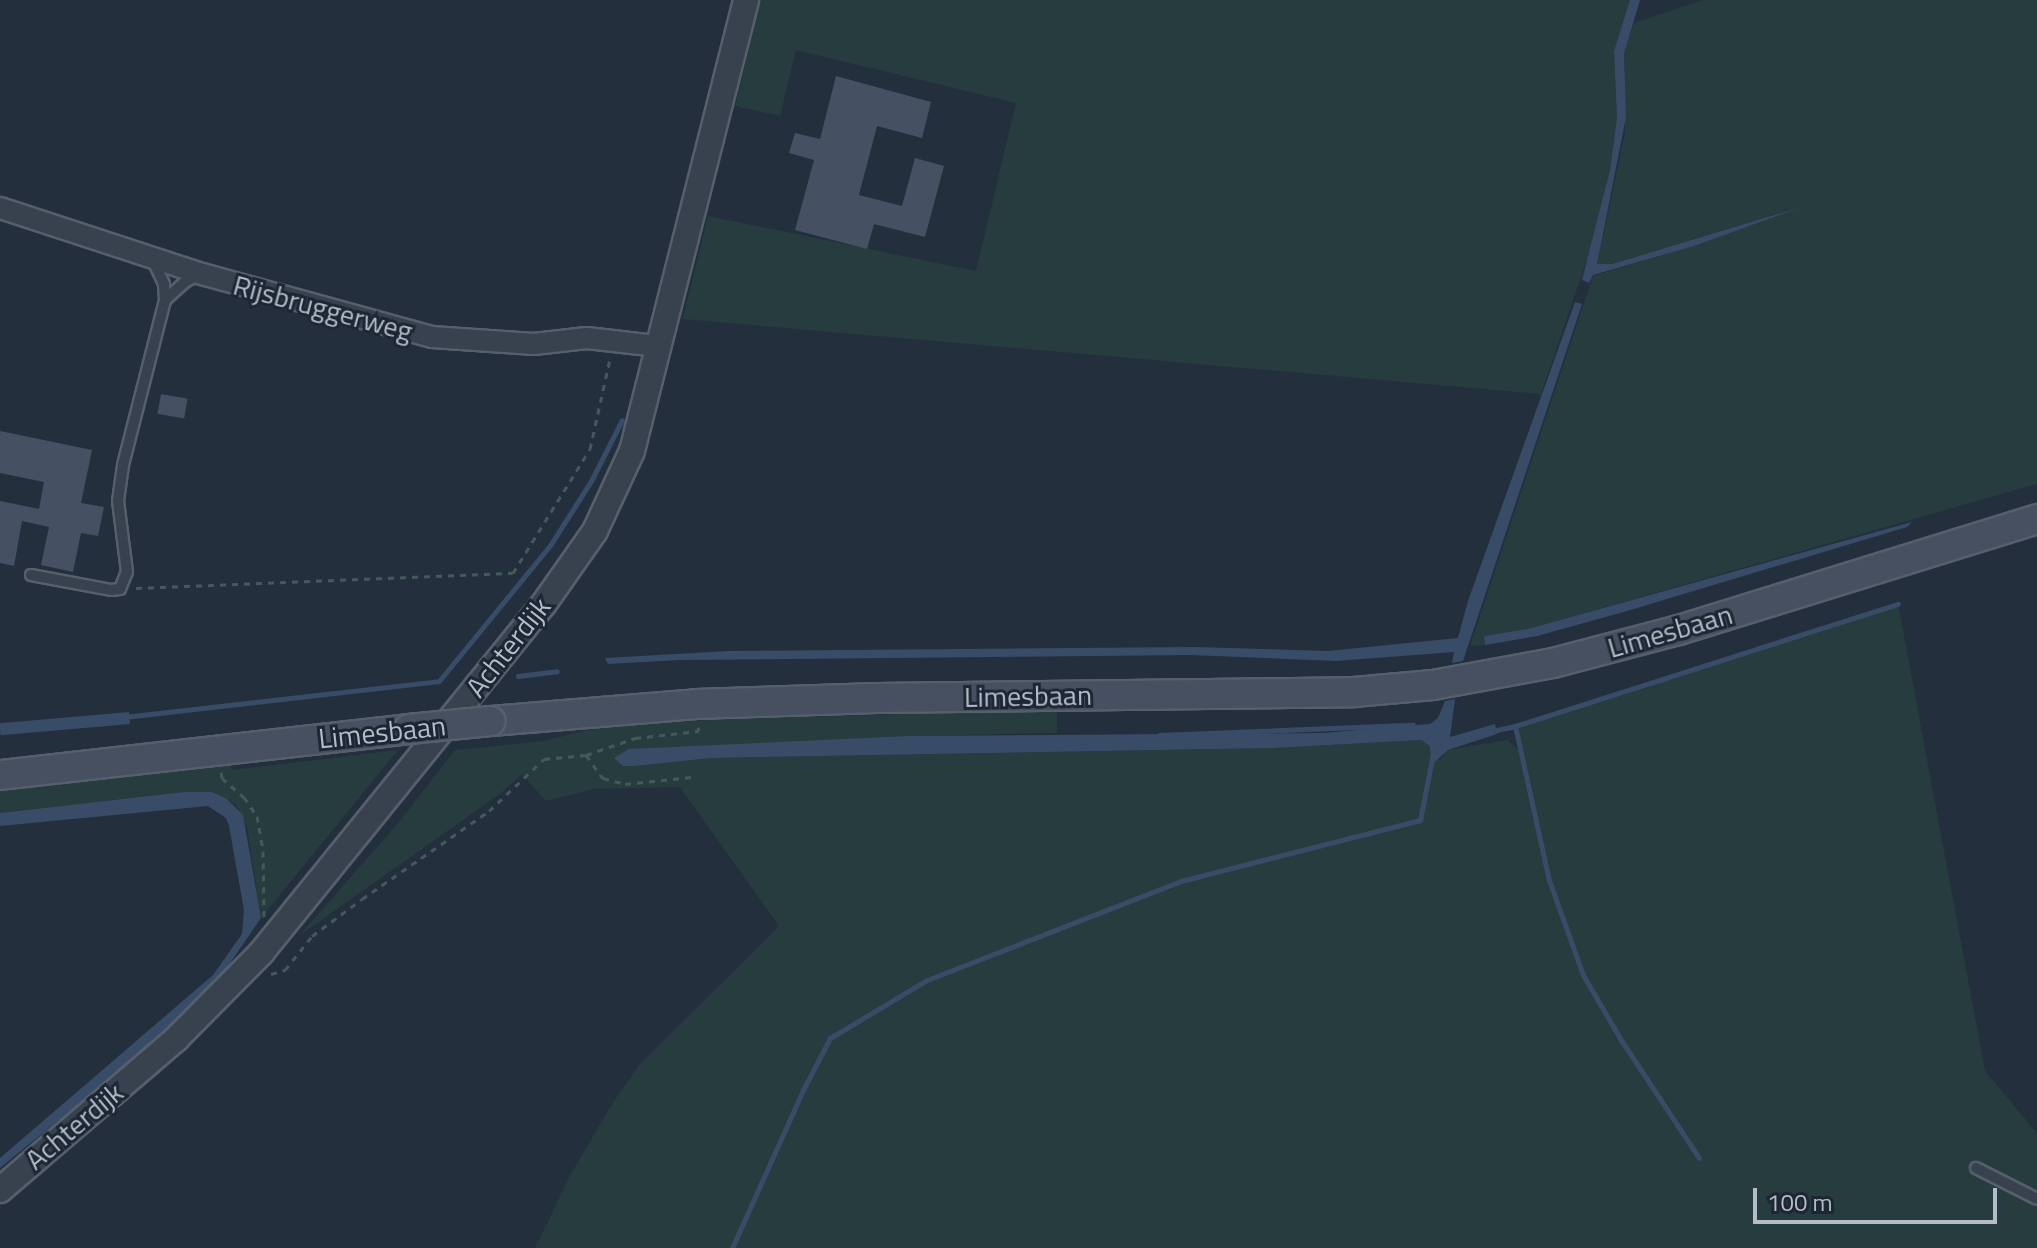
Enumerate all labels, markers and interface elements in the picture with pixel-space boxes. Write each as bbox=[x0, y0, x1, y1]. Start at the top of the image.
street label: Rijsbruggerweg bbox=[230, 268, 416, 348]
street label: Achterdijk bbox=[459, 590, 557, 704]
street label: Limesbaan bbox=[1604, 597, 1736, 665]
street label: Limesbaan bbox=[964, 678, 1092, 714]
street label: Limesbaan bbox=[317, 709, 447, 755]
street label: Achterdijk bbox=[18, 1075, 130, 1177]
scale bar bbox=[1757, 1172, 2001, 1222]
text: 100 m bbox=[1767, 1184, 1833, 1220]

